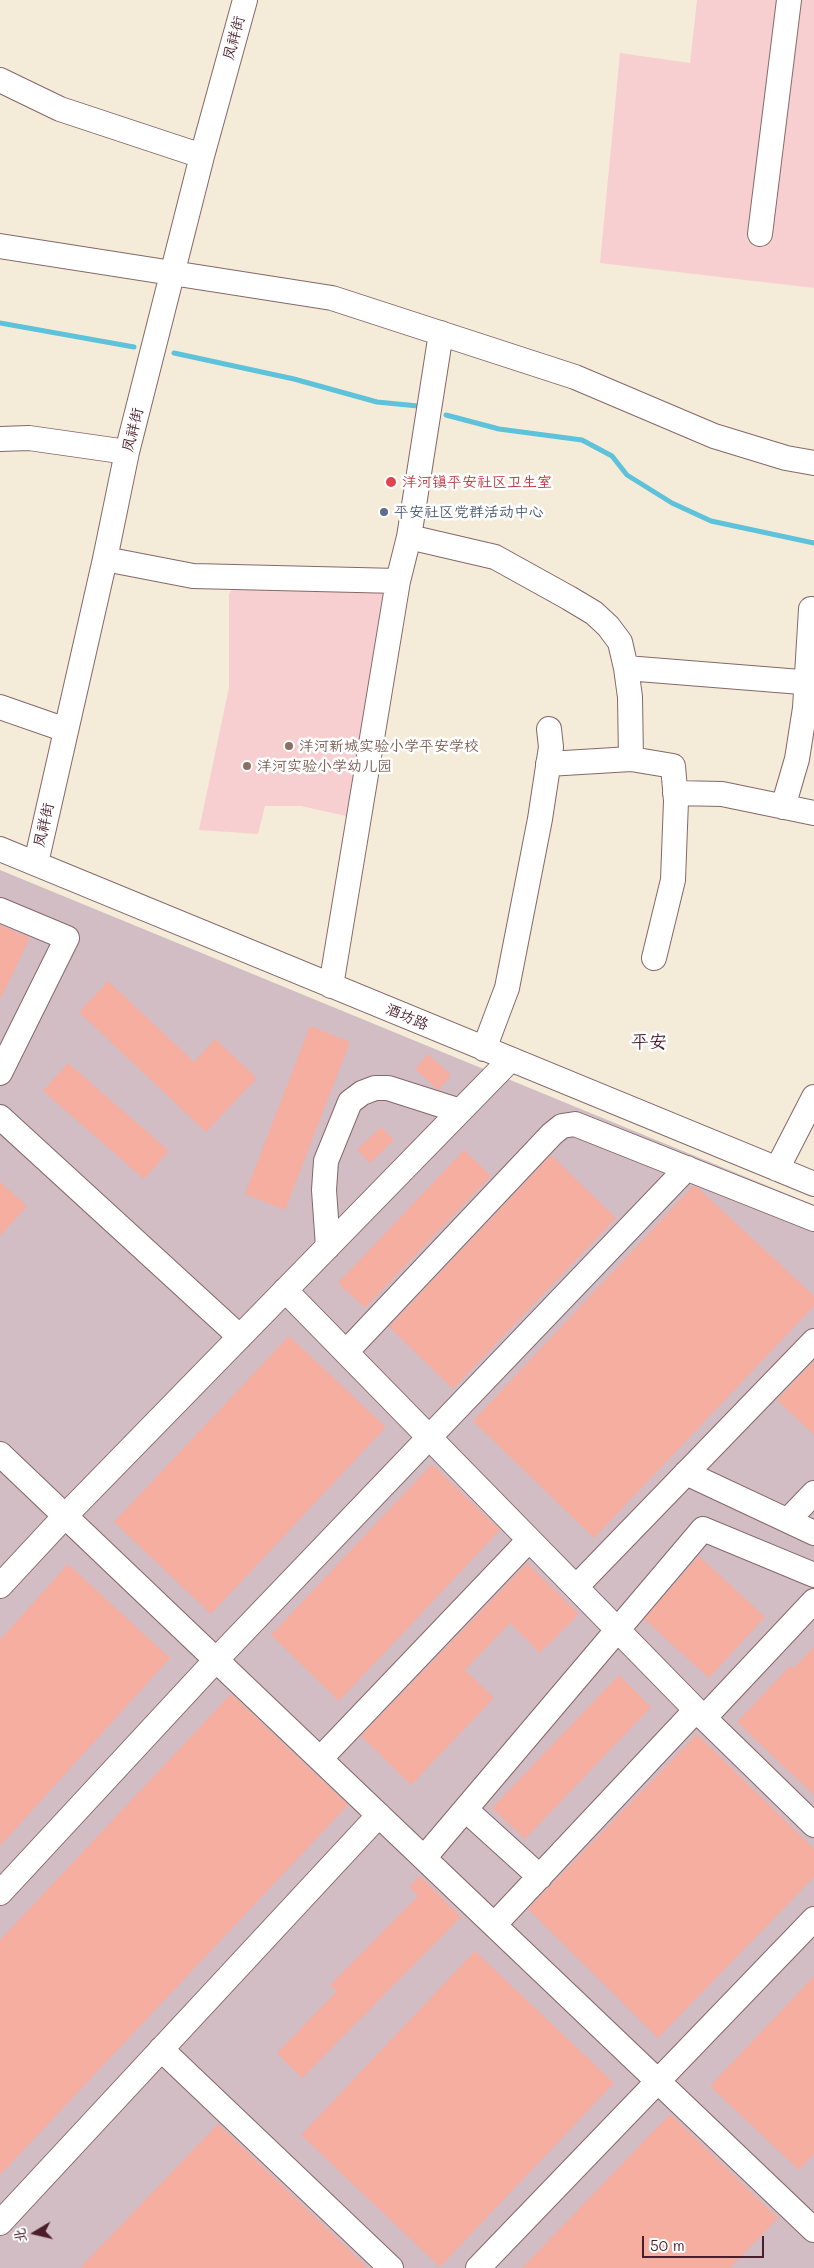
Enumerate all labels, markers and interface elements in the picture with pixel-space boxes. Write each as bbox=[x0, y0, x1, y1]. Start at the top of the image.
street label: 凤祥街 bbox=[219, 14, 249, 62]
street label: 凤祥街 bbox=[119, 406, 147, 454]
place label: 洋河镇平安社区卫生室 bbox=[402, 473, 552, 491]
marker: 洋河镇平安社区卫生室 bbox=[384, 475, 398, 489]
place label: 平安社区党群活动中心 bbox=[394, 503, 544, 521]
marker: 平安社区党群活动中心 bbox=[378, 506, 390, 518]
place label: 洋河新城实验小学平安学校 bbox=[299, 737, 479, 755]
marker: 洋河新城实验小学平安学校 bbox=[283, 740, 295, 752]
place label: 洋河实验小学幼儿园 bbox=[257, 757, 392, 775]
marker: 洋河实验小学幼儿园 bbox=[241, 760, 253, 772]
street label: 凤祥街 bbox=[30, 801, 58, 849]
street label: 酒坊路 bbox=[383, 1000, 431, 1034]
district label: 平安 bbox=[631, 1031, 667, 1053]
north arrow bbox=[10, 2208, 60, 2258]
scale bar bbox=[644, 2226, 766, 2258]
text: 北 bbox=[9, 2227, 30, 2244]
text: 50 m bbox=[650, 2235, 685, 2255]

